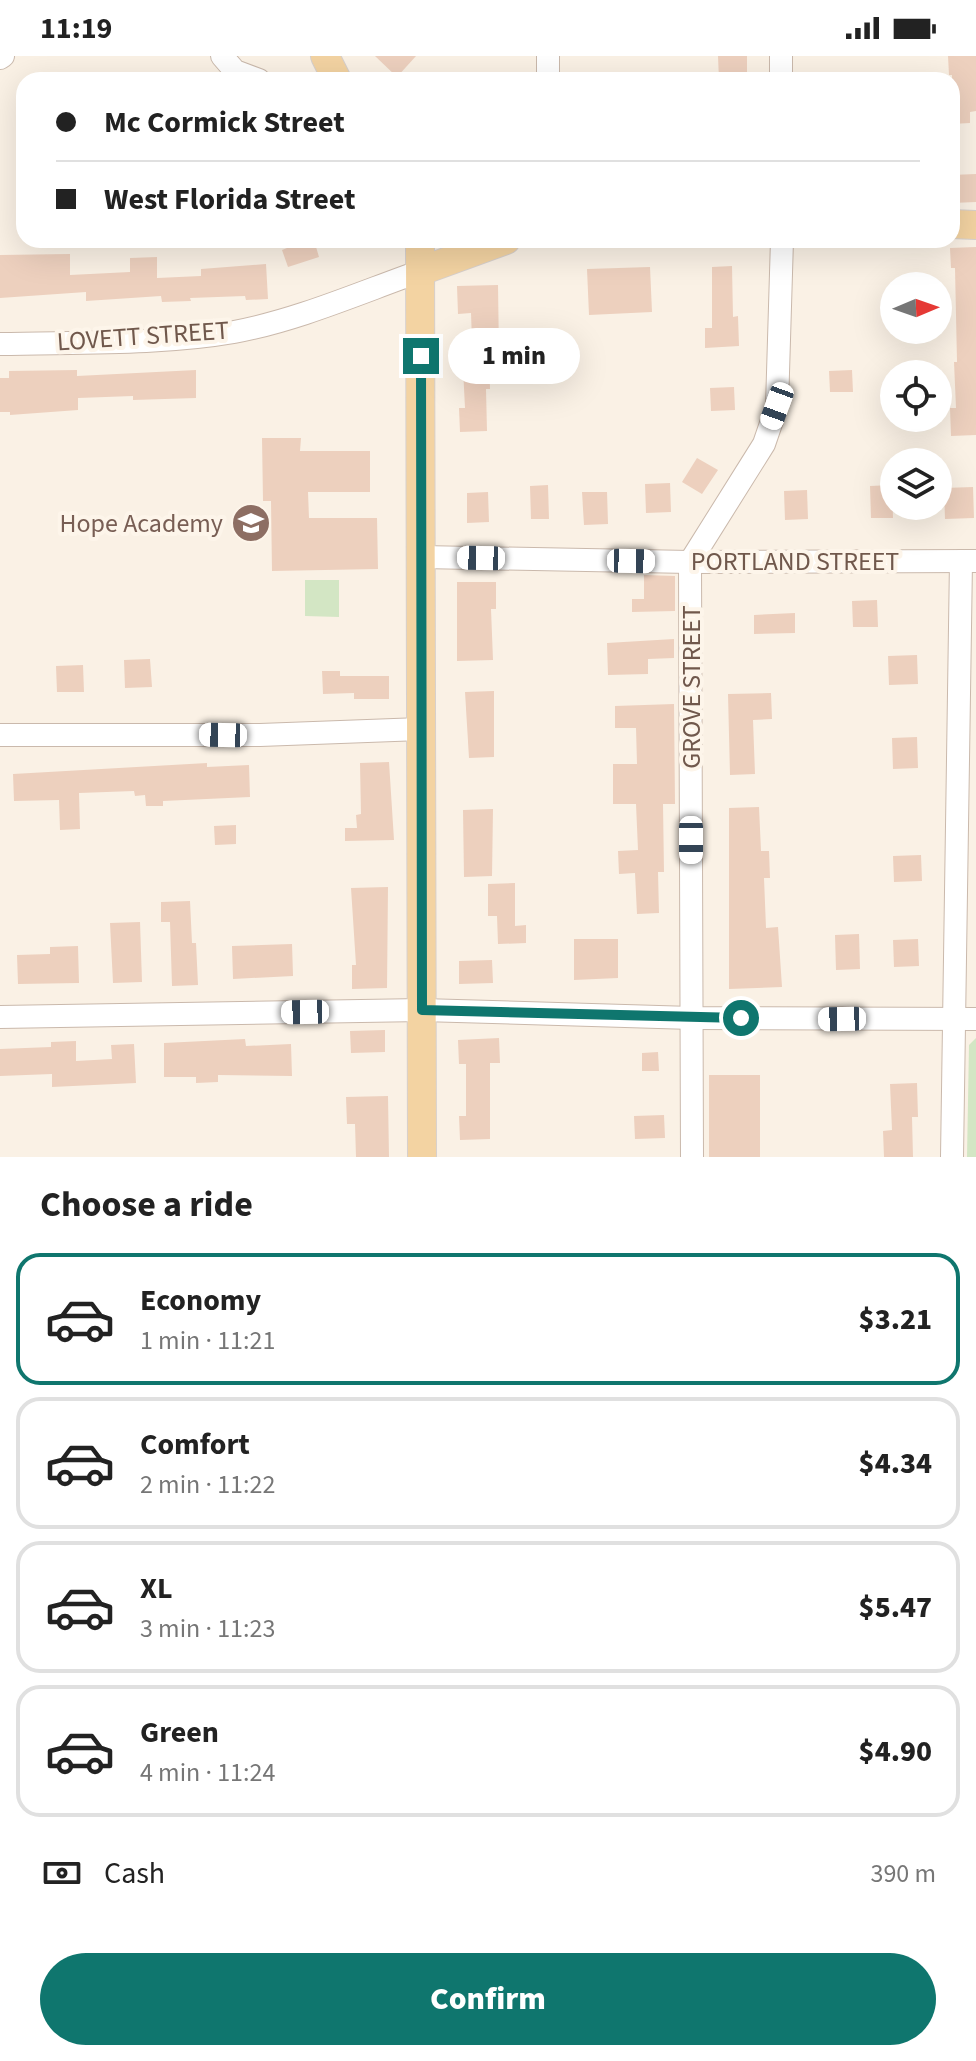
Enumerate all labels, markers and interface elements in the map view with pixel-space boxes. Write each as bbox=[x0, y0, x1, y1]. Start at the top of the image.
text: 11:19 bbox=[40, 7, 112, 50]
text: Mc Cormick Street bbox=[104, 101, 345, 144]
text: West Florida Street bbox=[104, 178, 356, 221]
north arrow bbox=[880, 272, 952, 344]
map controls bbox=[880, 272, 952, 520]
street label: LOVETT STREET bbox=[56, 312, 230, 360]
callout: 1 min bbox=[449, 328, 581, 384]
text: 1 min bbox=[482, 337, 546, 374]
route end bbox=[403, 338, 439, 374]
button: locate bbox=[880, 360, 952, 432]
car bbox=[758, 379, 796, 433]
button: layers bbox=[880, 448, 952, 520]
school or university icon: Hope Academy bbox=[230, 502, 272, 544]
place label: Hope Academy bbox=[60, 505, 223, 542]
street label: PORTLAND STREET bbox=[691, 543, 899, 580]
car bbox=[457, 546, 505, 570]
car bbox=[607, 549, 655, 573]
street label: GROVE STREET bbox=[673, 605, 710, 769]
car bbox=[199, 723, 247, 747]
car bbox=[679, 816, 703, 864]
car bbox=[281, 1000, 329, 1024]
route start bbox=[723, 1000, 759, 1036]
car bbox=[818, 1007, 866, 1031]
text: Choose a ride bbox=[40, 1179, 253, 1230]
text: Economy bbox=[140, 1279, 261, 1322]
icon: car bbox=[44, 1283, 116, 1355]
text: $3.21 bbox=[859, 1298, 932, 1341]
text: 1 min · 11:21 bbox=[140, 1322, 275, 1359]
text: Comfort bbox=[140, 1423, 250, 1466]
icon: car bbox=[44, 1427, 116, 1499]
text: $4.34 bbox=[859, 1442, 932, 1485]
text: 2 min · 11:22 bbox=[140, 1466, 275, 1503]
text: XL bbox=[140, 1567, 173, 1610]
icon: car bbox=[44, 1571, 116, 1643]
text: $5.47 bbox=[859, 1586, 932, 1629]
text: 3 min · 11:23 bbox=[140, 1610, 275, 1647]
text: Green bbox=[140, 1711, 219, 1754]
icon: car bbox=[44, 1715, 116, 1787]
text: $4.90 bbox=[859, 1730, 932, 1773]
text: 4 min · 11:24 bbox=[140, 1754, 275, 1791]
icon: cash bbox=[40, 1851, 84, 1895]
text: Cash bbox=[104, 1852, 165, 1895]
text: 390 m bbox=[870, 1855, 936, 1892]
button: Confirm bbox=[40, 1953, 936, 2045]

